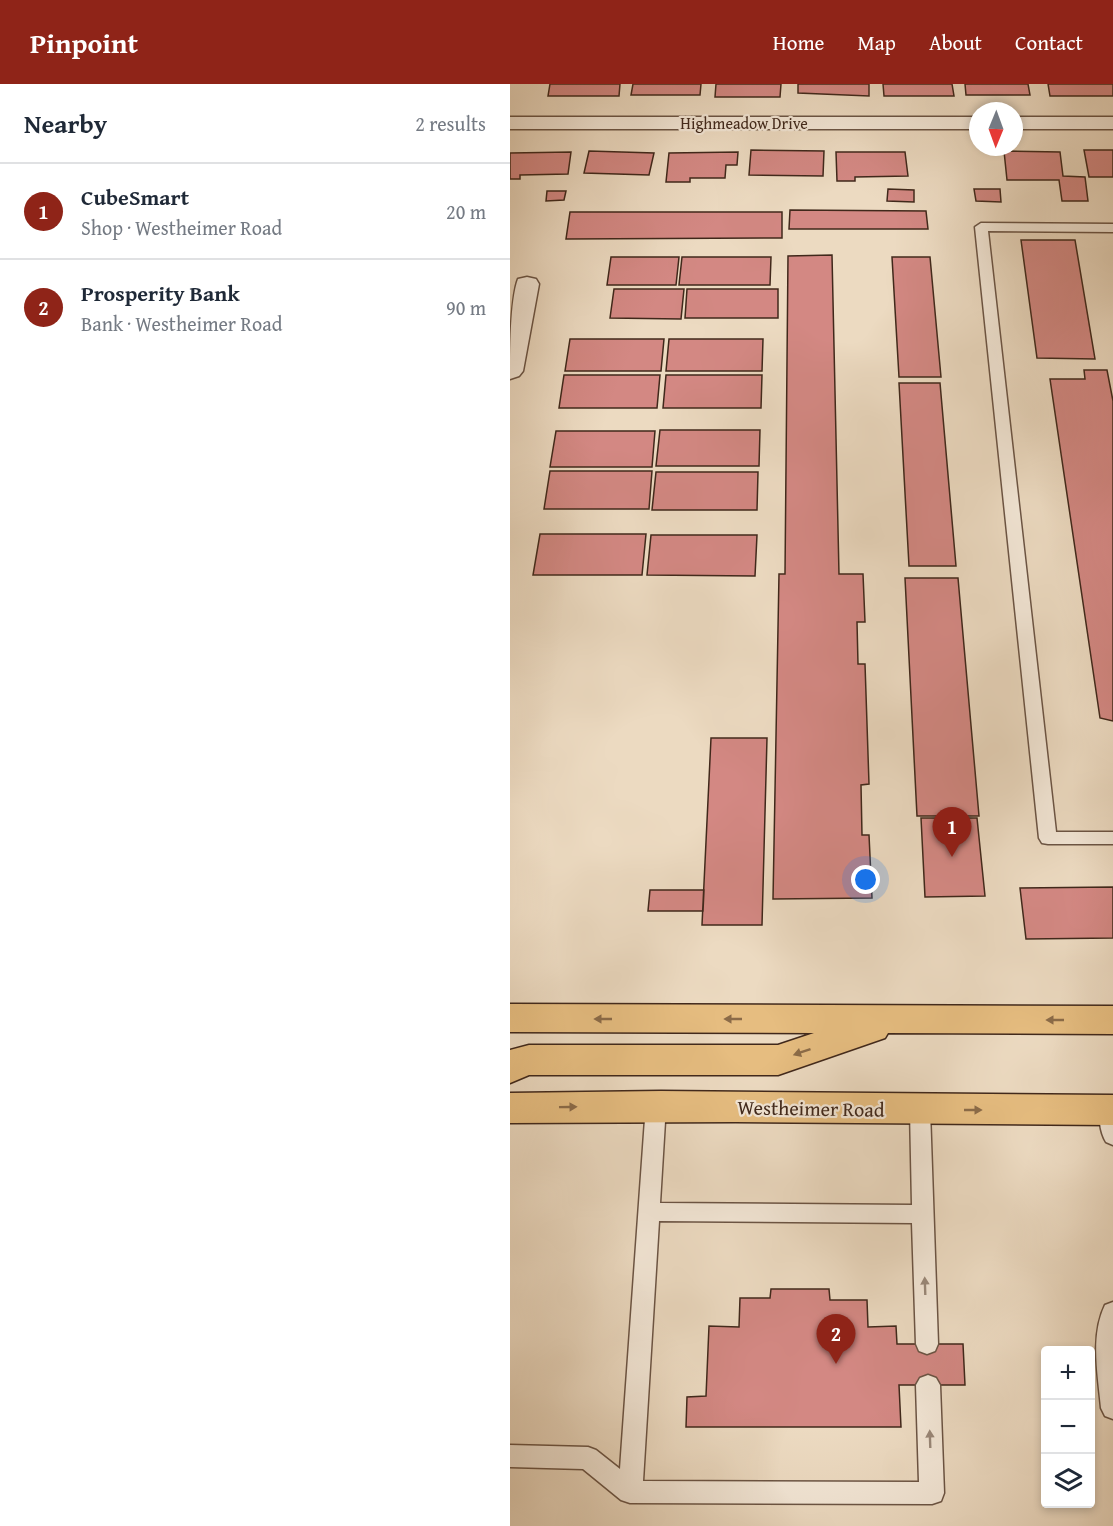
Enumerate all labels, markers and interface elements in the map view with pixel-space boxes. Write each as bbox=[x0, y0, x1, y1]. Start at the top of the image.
text: Pinpoint bbox=[30, 22, 138, 63]
text: Home bbox=[773, 27, 824, 58]
text: Map bbox=[857, 27, 896, 58]
text: About bbox=[929, 27, 982, 58]
text: Contact bbox=[1015, 27, 1083, 58]
north arrow bbox=[969, 102, 1023, 156]
text: Nearby bbox=[24, 104, 107, 143]
text: 2 results bbox=[415, 109, 486, 138]
street label: Highmeadow Drive bbox=[680, 111, 808, 135]
text: CubeSmart bbox=[81, 181, 189, 213]
text: 1 bbox=[38, 197, 49, 226]
text: 20 m bbox=[446, 197, 486, 226]
text: Shop · Westheimer Road bbox=[81, 213, 282, 242]
text: Prosperity Bank bbox=[81, 277, 240, 309]
text: 2 bbox=[38, 293, 49, 322]
text: 90 m bbox=[446, 293, 486, 322]
text: Bank · Westheimer Road bbox=[81, 309, 282, 338]
pin: 1 bbox=[932, 808, 972, 857]
your location bbox=[851, 865, 880, 894]
one-way arrow bbox=[594, 1014, 613, 1024]
one-way arrow bbox=[724, 1015, 743, 1024]
one-way arrow bbox=[1045, 1015, 1064, 1025]
one-way arrow bbox=[792, 1048, 810, 1058]
street label: Westheimer Road bbox=[737, 1092, 885, 1124]
one-way arrow bbox=[559, 1102, 578, 1111]
one-way arrow bbox=[964, 1105, 983, 1115]
one-way arrow bbox=[921, 1276, 930, 1295]
pin: 2 bbox=[816, 1314, 856, 1364]
map controls bbox=[1041, 1346, 1095, 1508]
button: + bbox=[1041, 1346, 1095, 1400]
button: − bbox=[1041, 1400, 1095, 1454]
one-way arrow bbox=[925, 1429, 935, 1448]
button: layers bbox=[1041, 1454, 1095, 1508]

